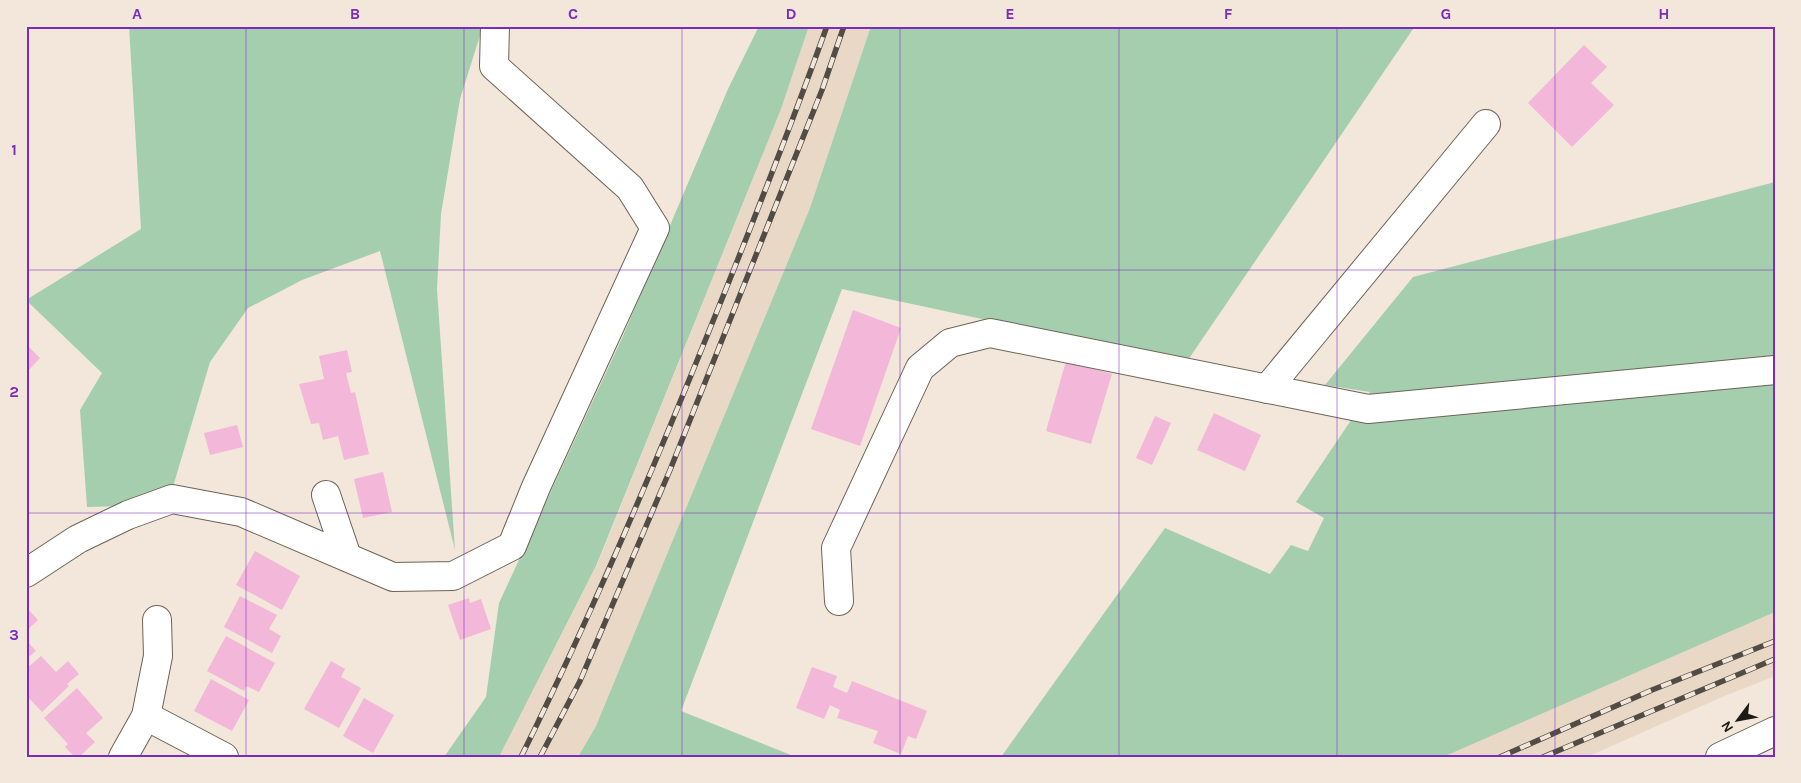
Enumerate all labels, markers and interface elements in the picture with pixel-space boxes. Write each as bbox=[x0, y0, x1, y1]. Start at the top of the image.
text: A bbox=[132, 4, 142, 23]
text: B bbox=[350, 4, 360, 23]
text: C bbox=[568, 4, 578, 23]
text: D bbox=[786, 4, 797, 23]
text: E bbox=[1005, 4, 1015, 23]
text: F bbox=[1224, 4, 1233, 23]
text: G bbox=[1441, 4, 1451, 23]
text: H bbox=[1658, 4, 1670, 23]
text: 1 bbox=[11, 140, 17, 159]
text: 2 bbox=[9, 382, 19, 401]
text: 3 bbox=[9, 625, 19, 644]
north arrow bbox=[1714, 696, 1764, 746]
text: N bbox=[1718, 718, 1737, 735]

